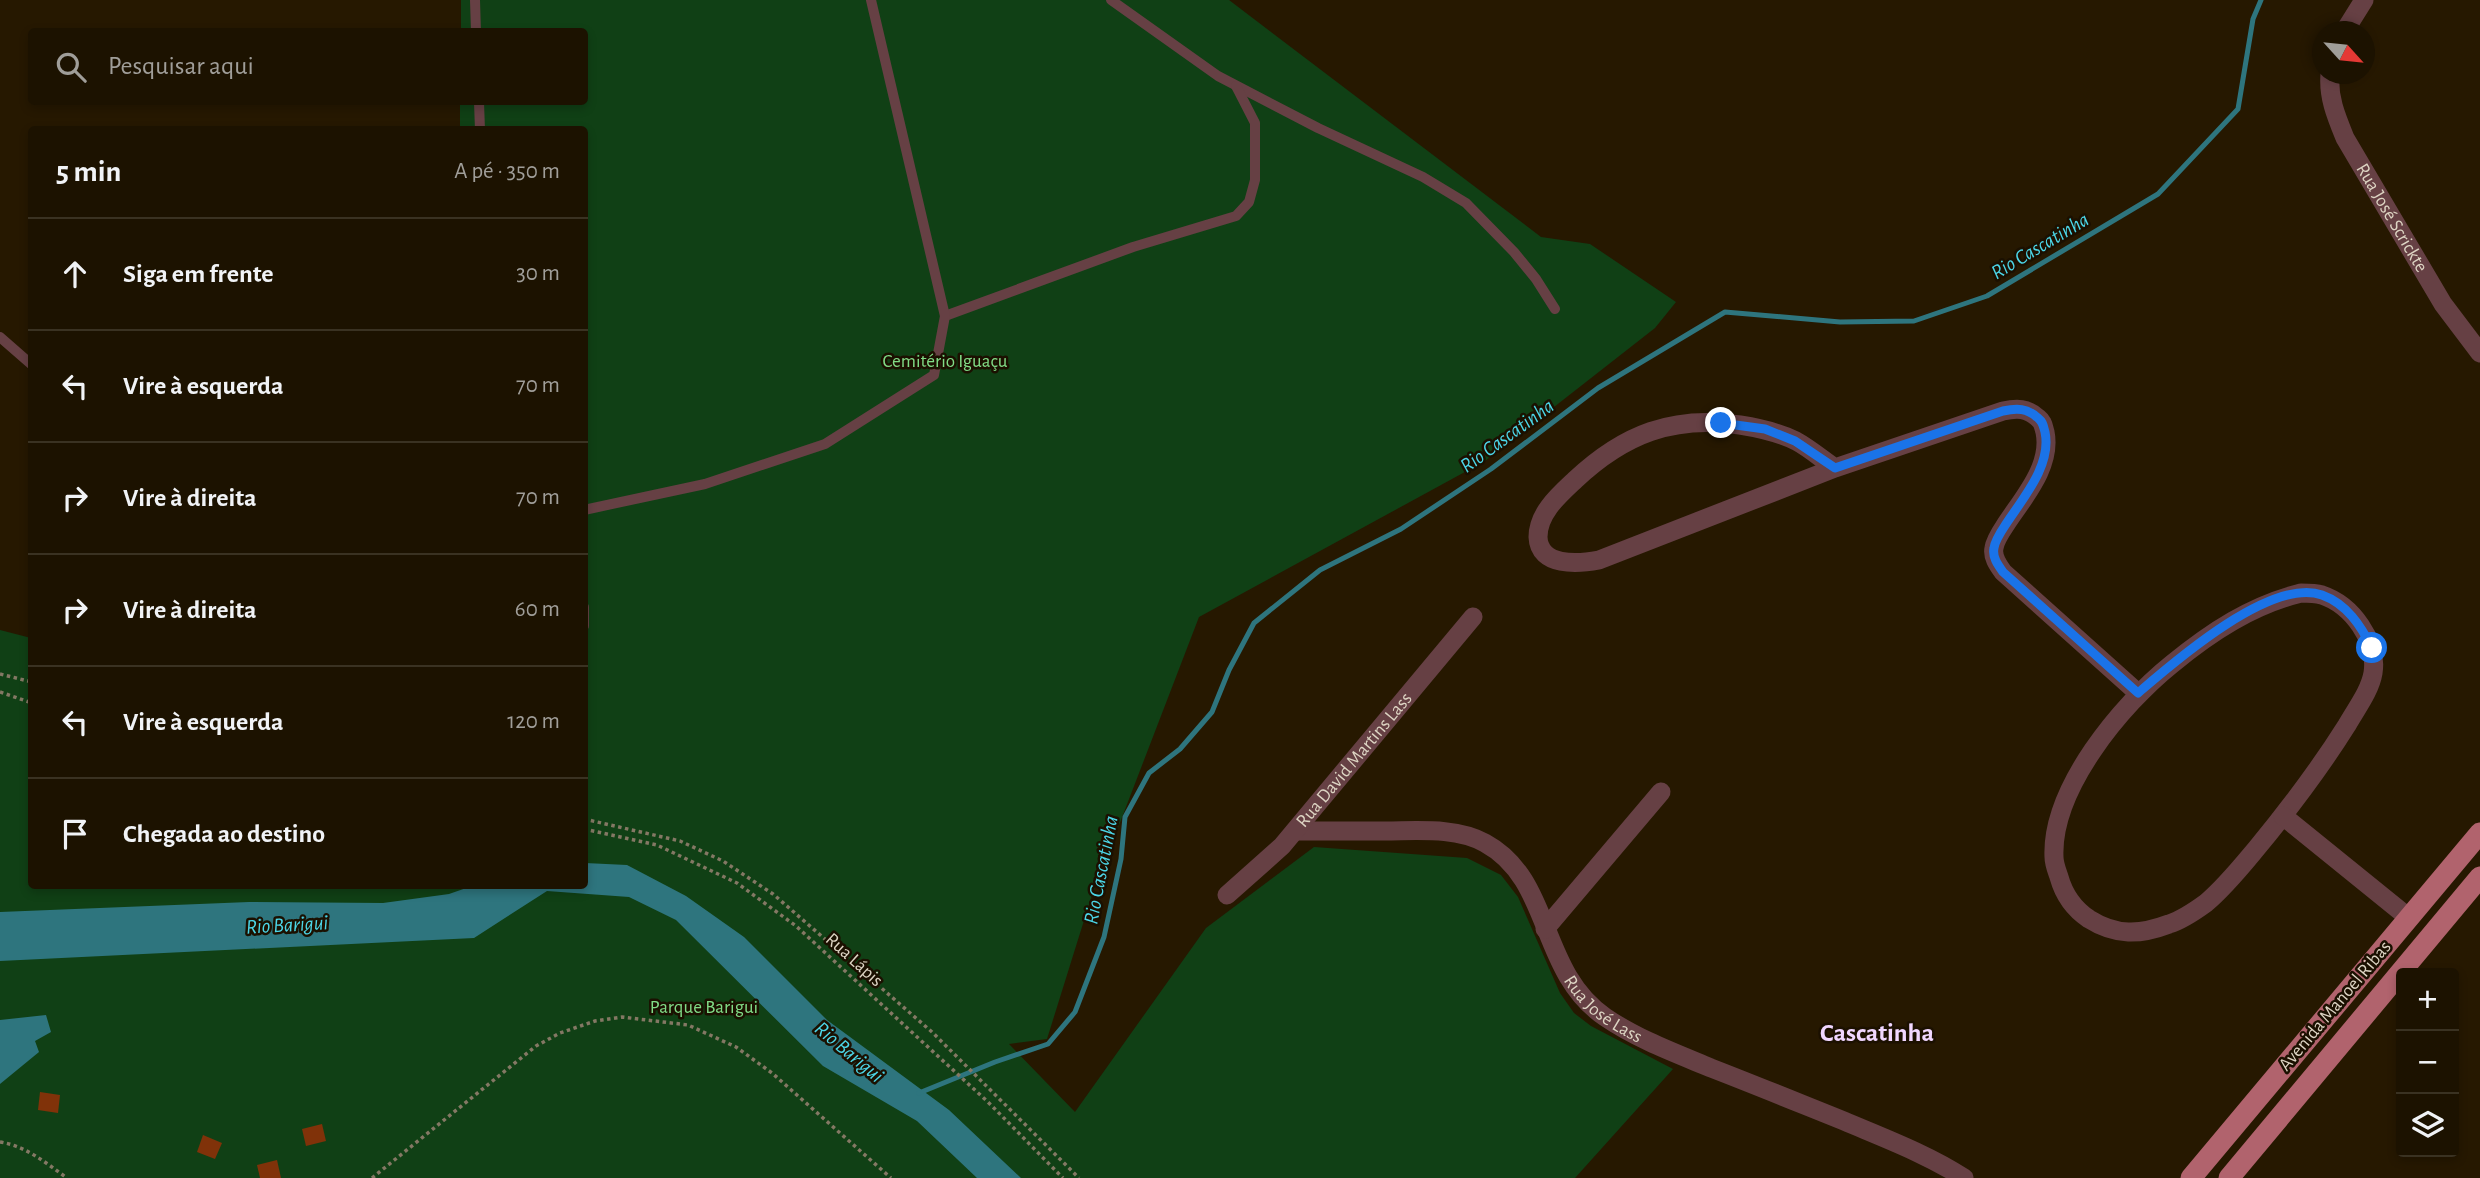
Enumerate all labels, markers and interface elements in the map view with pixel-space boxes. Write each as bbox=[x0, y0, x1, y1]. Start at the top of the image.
north arrow bbox=[2312, 21, 2375, 84]
search box bbox=[28, 28, 588, 105]
icon: search bbox=[52, 48, 90, 86]
text: Pesquisar aqui bbox=[108, 53, 254, 79]
text: 5 min bbox=[56, 157, 121, 187]
text: A pé · 350 m bbox=[454, 160, 560, 183]
street label: Rua José Scrickte bbox=[2353, 160, 2431, 275]
water label: Rio Cascatinha bbox=[1987, 209, 2093, 283]
icon: ahead bbox=[56, 255, 94, 293]
text: Siga em frente bbox=[123, 261, 274, 287]
text: 30 m bbox=[516, 262, 560, 285]
park label: Cemitério Iguaçu bbox=[882, 352, 1008, 371]
icon: left bbox=[56, 367, 94, 405]
text: Vire à esquerda bbox=[123, 373, 284, 399]
text: 70 m bbox=[516, 374, 560, 397]
water label: Rio Cascatinha bbox=[1456, 395, 1558, 477]
route end bbox=[1705, 407, 1736, 438]
icon: right bbox=[56, 479, 94, 517]
text: Vire à direita bbox=[123, 485, 257, 511]
text: 70 m bbox=[516, 486, 560, 509]
icon: right bbox=[56, 591, 94, 629]
text: Vire à direita bbox=[123, 597, 257, 623]
text: 60 m bbox=[515, 598, 560, 621]
route start bbox=[2356, 632, 2387, 663]
street label: Rua David Martins Lass bbox=[1292, 689, 1415, 831]
icon: left bbox=[56, 703, 94, 741]
text: Vire à esquerda bbox=[123, 709, 284, 735]
text: 120 m bbox=[507, 710, 560, 733]
water label: Rio Cascatinha bbox=[1080, 814, 1122, 926]
icon: arrive bbox=[56, 815, 94, 853]
text: Chegada ao destino bbox=[123, 821, 325, 847]
water label: Rio Barigui bbox=[245, 912, 329, 938]
street label: Rua Lápis bbox=[822, 930, 886, 990]
street label: Avenida Manoel Ribas bbox=[2275, 937, 2395, 1075]
map controls bbox=[2396, 968, 2459, 1157]
button: + bbox=[2396, 968, 2459, 1031]
street label: Rua José Lass bbox=[1560, 972, 1645, 1046]
park label: Parque Barigui bbox=[650, 998, 758, 1017]
water label: Rio Barigui bbox=[811, 1018, 888, 1087]
district label: Cascatinha bbox=[1820, 1020, 1934, 1046]
button: − bbox=[2396, 1031, 2459, 1094]
button: layers bbox=[2396, 1094, 2459, 1157]

